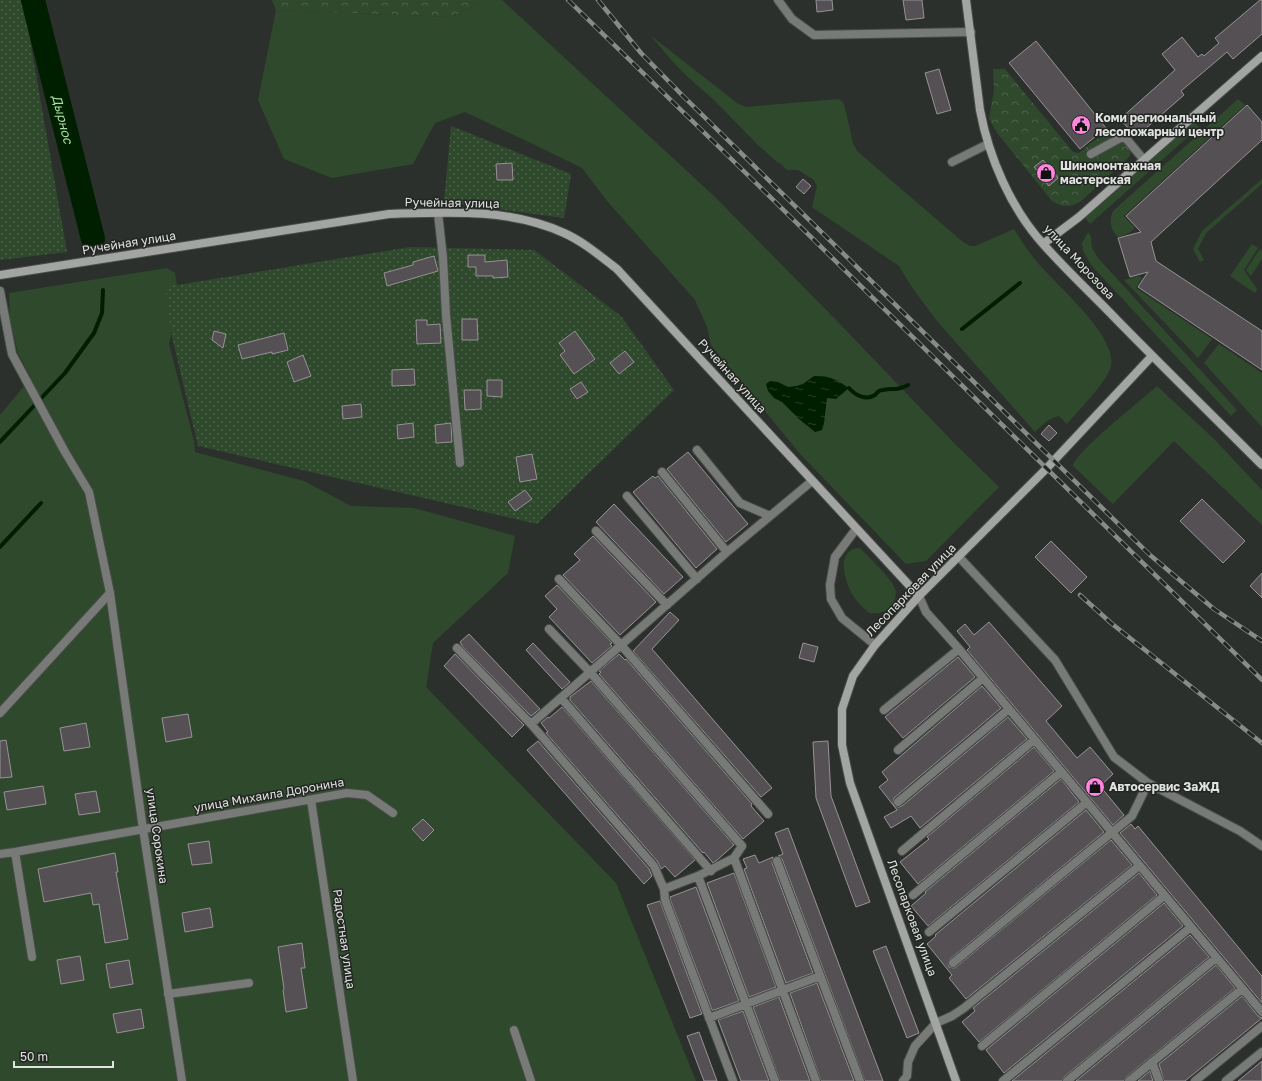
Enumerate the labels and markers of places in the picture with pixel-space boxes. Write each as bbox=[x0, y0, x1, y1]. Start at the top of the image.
place label: Коми региональный лесопожарный центр bbox=[1095, 110, 1224, 139]
public building icon: Коми региональный лесопожарный центр bbox=[1070, 114, 1092, 136]
place label: Шиномонтажная мастерская bbox=[1060, 158, 1161, 187]
shop icon: Шиномонтажная мастерская bbox=[1035, 162, 1057, 184]
shop icon: Автосервис ЗаЖД bbox=[1084, 776, 1106, 798]
place label: Автосервис ЗаЖД bbox=[1109, 779, 1220, 794]

